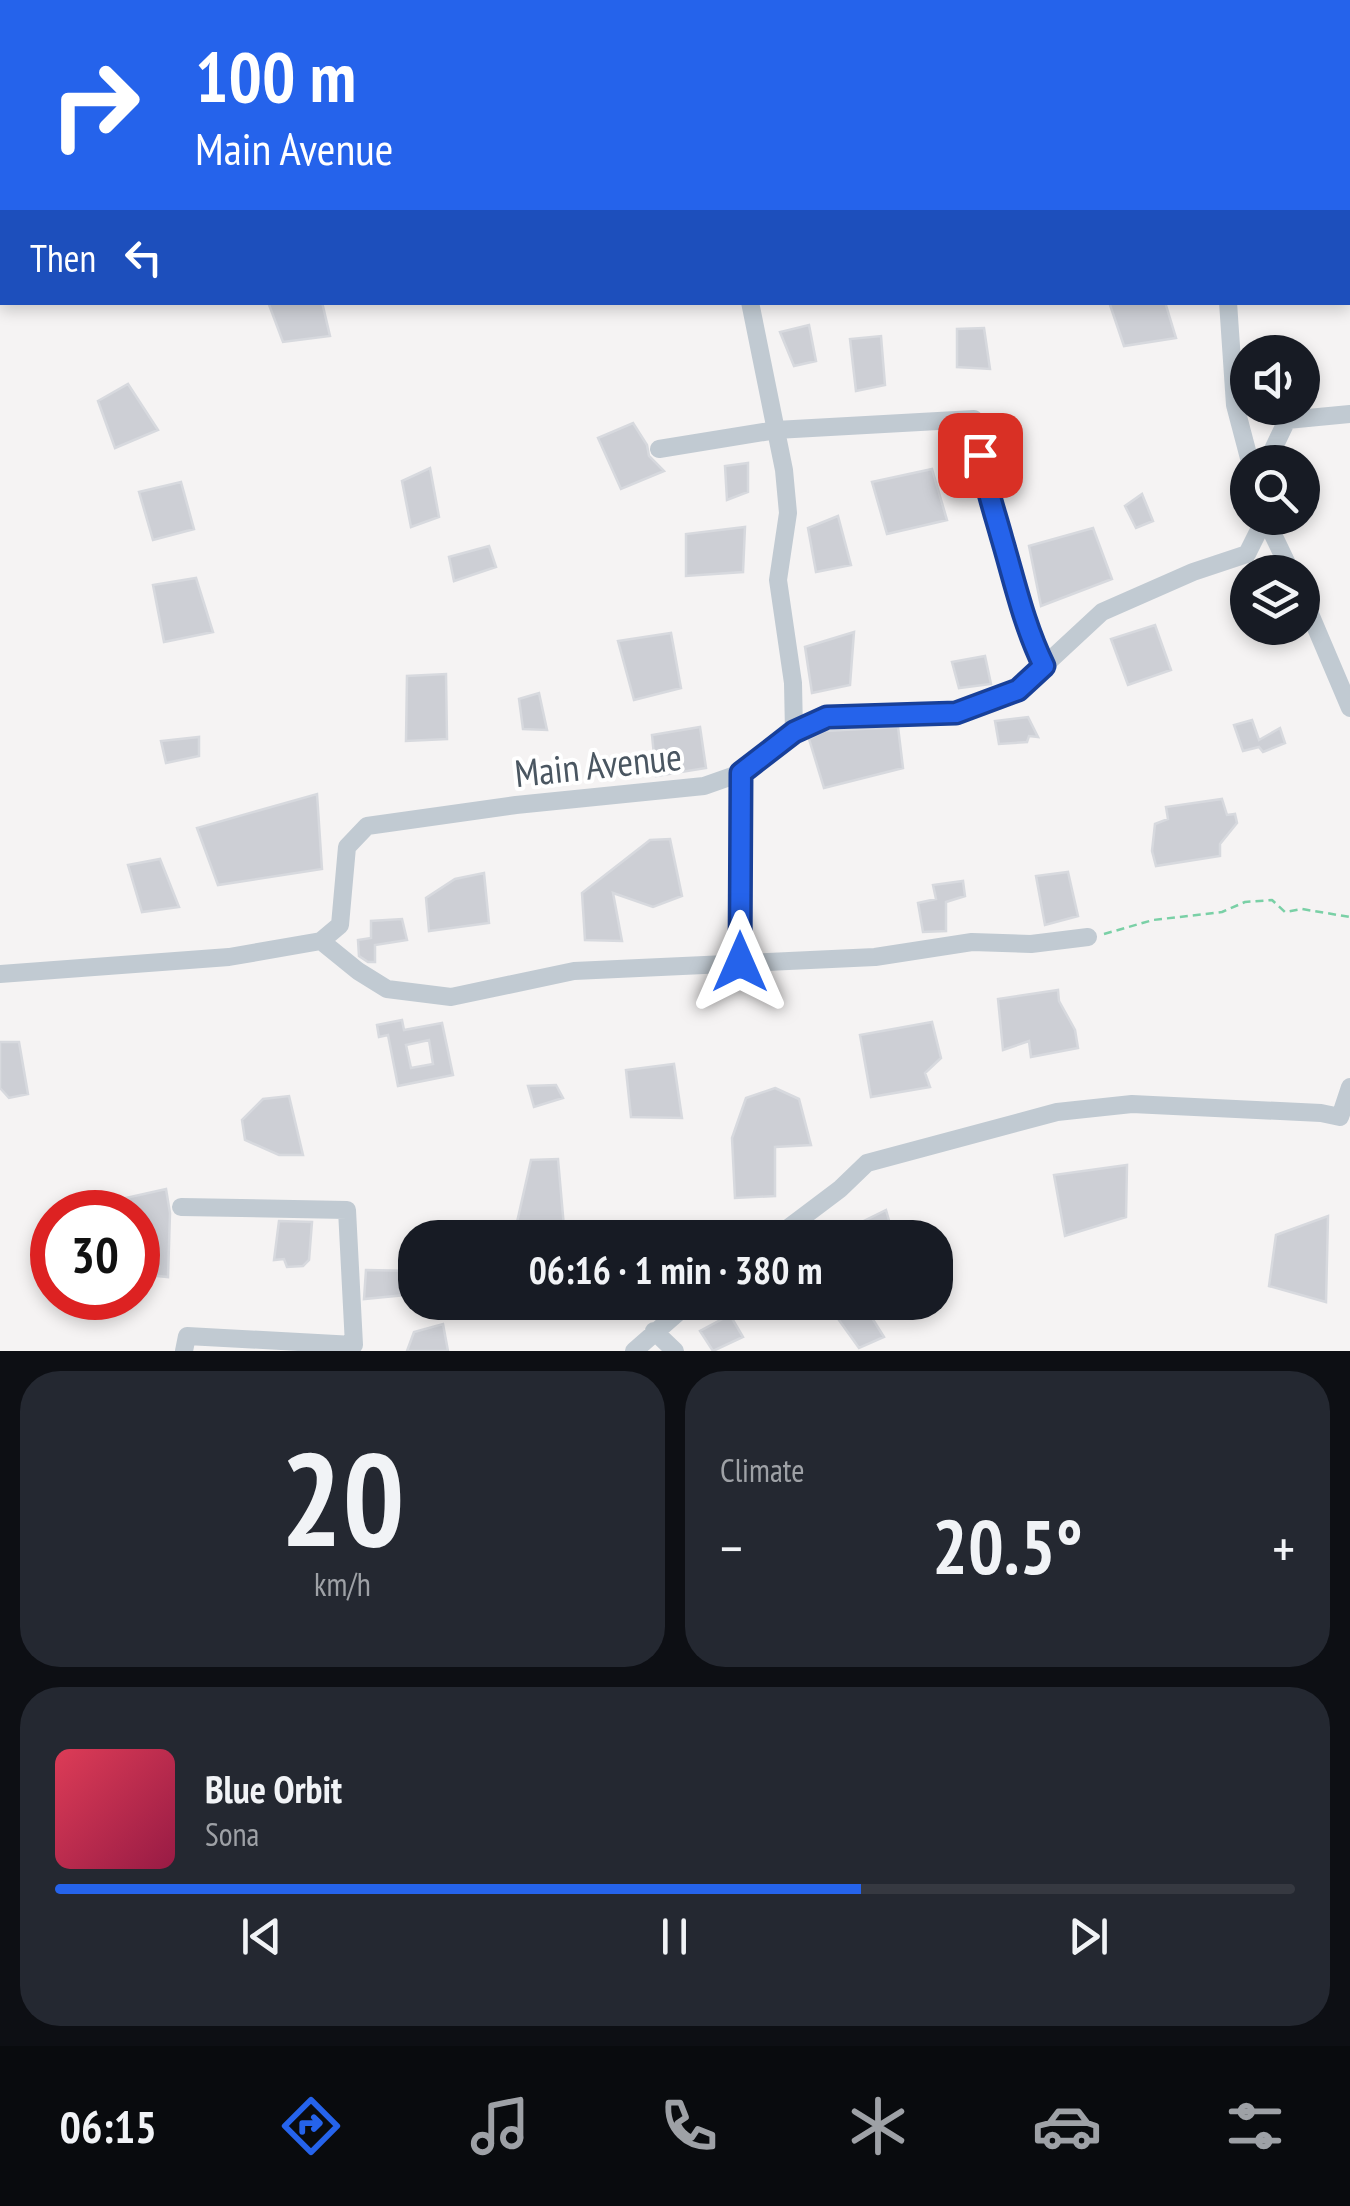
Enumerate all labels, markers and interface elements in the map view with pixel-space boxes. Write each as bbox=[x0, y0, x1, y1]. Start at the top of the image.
text: 100 m bbox=[195, 31, 356, 121]
icon: right bbox=[30, 40, 160, 170]
text: Main Avenue bbox=[195, 119, 393, 177]
icon: left bbox=[116, 230, 171, 285]
text: Then bbox=[30, 233, 96, 282]
map controls bbox=[1230, 335, 1320, 645]
button: sound bbox=[1230, 335, 1320, 425]
pin bbox=[938, 413, 1023, 498]
icon: arrive bbox=[953, 428, 1008, 483]
button: search bbox=[1230, 445, 1320, 535]
button: layers bbox=[1230, 555, 1320, 645]
street label: Main Avenue bbox=[512, 731, 684, 797]
position arrow bbox=[688, 910, 792, 1014]
speed limit sign: 30 bbox=[30, 1190, 160, 1320]
text: 06:16 · 1 min · 380 m bbox=[529, 1245, 822, 1294]
text: 20 bbox=[280, 1414, 405, 1582]
text: Climate bbox=[720, 1449, 804, 1491]
text: 20.5° bbox=[932, 1498, 1083, 1595]
text: − bbox=[720, 1512, 743, 1583]
text: + bbox=[1272, 1512, 1295, 1583]
text: km/h bbox=[314, 1563, 371, 1605]
text: Blue Orbit bbox=[205, 1764, 342, 1813]
text: Sona bbox=[205, 1813, 259, 1855]
icon: previous bbox=[234, 1909, 289, 1964]
icon: pause bbox=[647, 1909, 702, 1964]
icon: next bbox=[1061, 1909, 1116, 1964]
icon: directions bbox=[276, 2091, 346, 2161]
icon: music bbox=[465, 2091, 535, 2161]
icon: phone bbox=[654, 2091, 724, 2161]
icon: climate bbox=[843, 2091, 913, 2161]
icon: car bbox=[1032, 2091, 1102, 2161]
icon: filters bbox=[1220, 2091, 1290, 2161]
text: 06:15 bbox=[59, 2097, 157, 2155]

